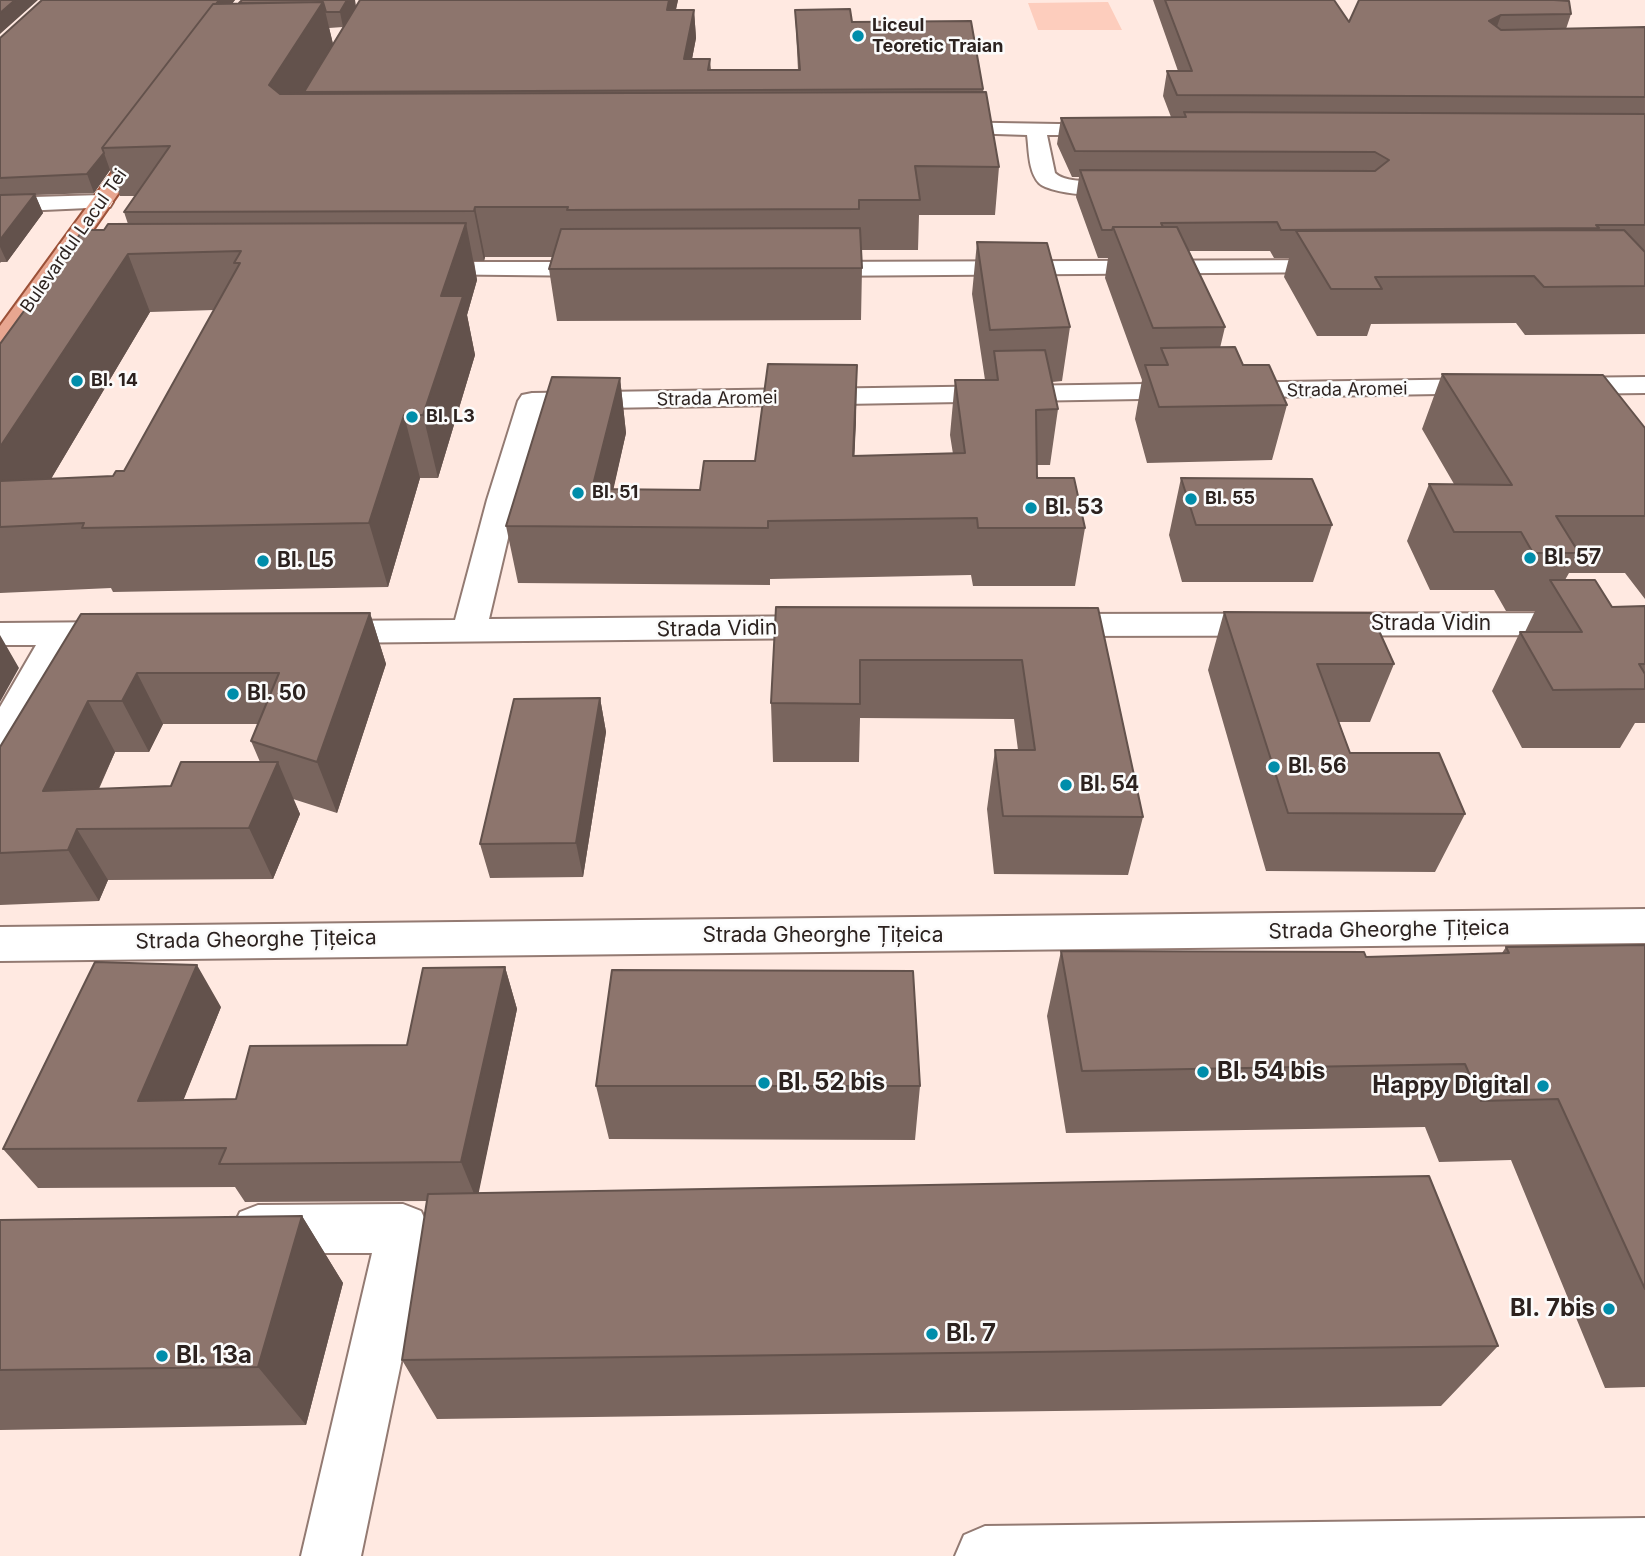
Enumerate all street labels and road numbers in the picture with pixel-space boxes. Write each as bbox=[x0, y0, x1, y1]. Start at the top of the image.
street label: Bulevardul Lacul Tei bbox=[16, 165, 132, 317]
street label: Strada Aromei bbox=[1286, 378, 1408, 402]
street label: Strada Aromei bbox=[656, 387, 778, 411]
street label: Strada Vidin bbox=[1371, 611, 1491, 637]
street label: Strada Vidin bbox=[657, 615, 777, 643]
street label: Strada Gheorghe Țițeica bbox=[1268, 915, 1510, 945]
street label: Strada Gheorghe Țițeica bbox=[702, 923, 944, 949]
street label: Strada Gheorghe Țițeica bbox=[135, 925, 377, 955]

